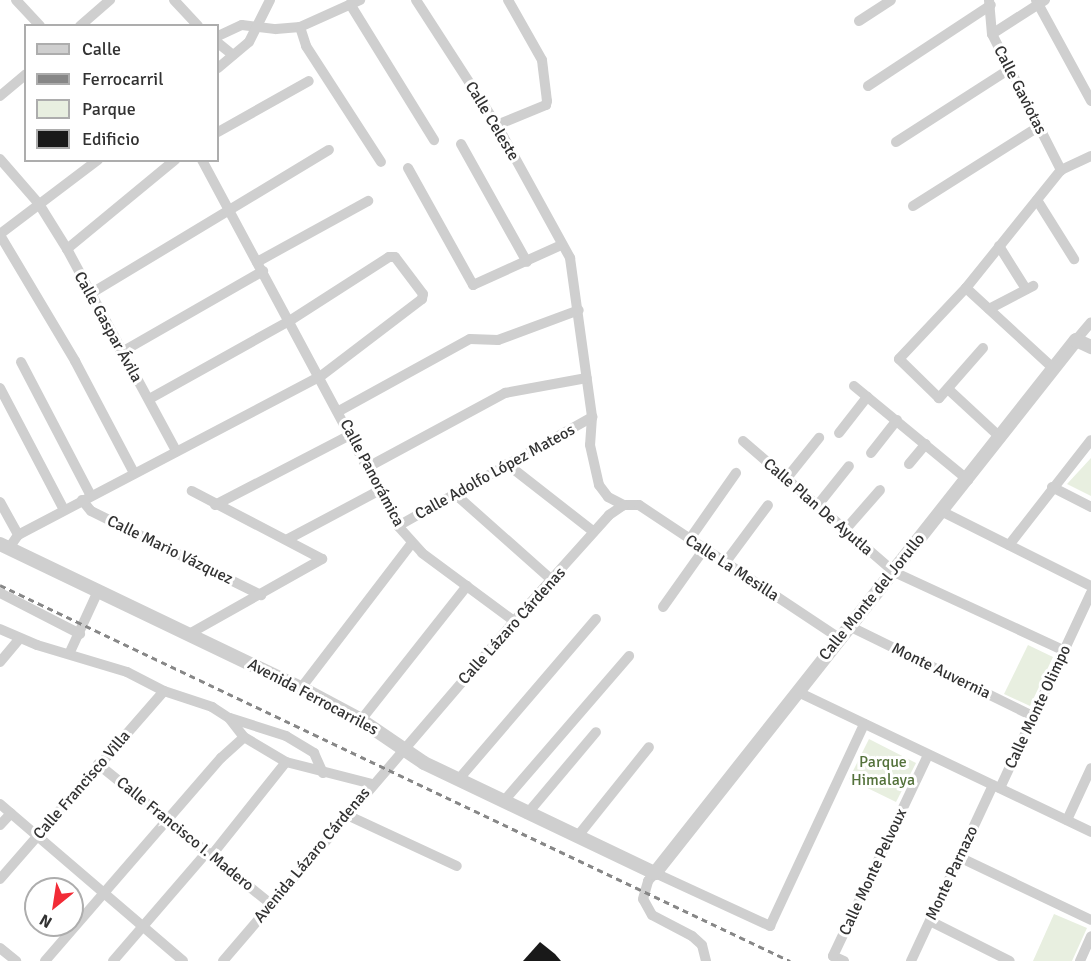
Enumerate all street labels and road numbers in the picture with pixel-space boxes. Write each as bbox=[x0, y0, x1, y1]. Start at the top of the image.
street label: Calle Gaviotas bbox=[989, 43, 1051, 137]
street label: Calle Celeste bbox=[461, 78, 523, 164]
street label: Calle Gaspar Ávila bbox=[70, 268, 146, 386]
street label: Calle Panorámica bbox=[336, 416, 408, 530]
street label: Calle Adolfo López Mateos bbox=[412, 420, 578, 524]
street label: Calle Plan De Ayutla bbox=[759, 454, 877, 560]
street label: Calle Mario Vázquez bbox=[104, 511, 236, 589]
street label: Calle Monte del Jorullo bbox=[815, 530, 929, 664]
street label: Calle La Mesilla bbox=[682, 531, 782, 605]
street label: Calle Lázaro Cárdenas bbox=[454, 563, 570, 689]
street label: Monte Auvernia bbox=[889, 639, 993, 703]
street label: Calle Monte Olimpo bbox=[1001, 642, 1075, 772]
street label: Avenida Ferrocarriles bbox=[244, 654, 382, 740]
street label: Calle Francisco Villa bbox=[29, 727, 135, 843]
street label: Calle Francisco I. Madero bbox=[113, 773, 257, 895]
street label: Avenida Lázaro Cárdenas bbox=[250, 784, 374, 926]
street label: Calle Monte Pelvoux bbox=[835, 805, 911, 939]
street label: Monte Parnazo bbox=[922, 823, 982, 923]

